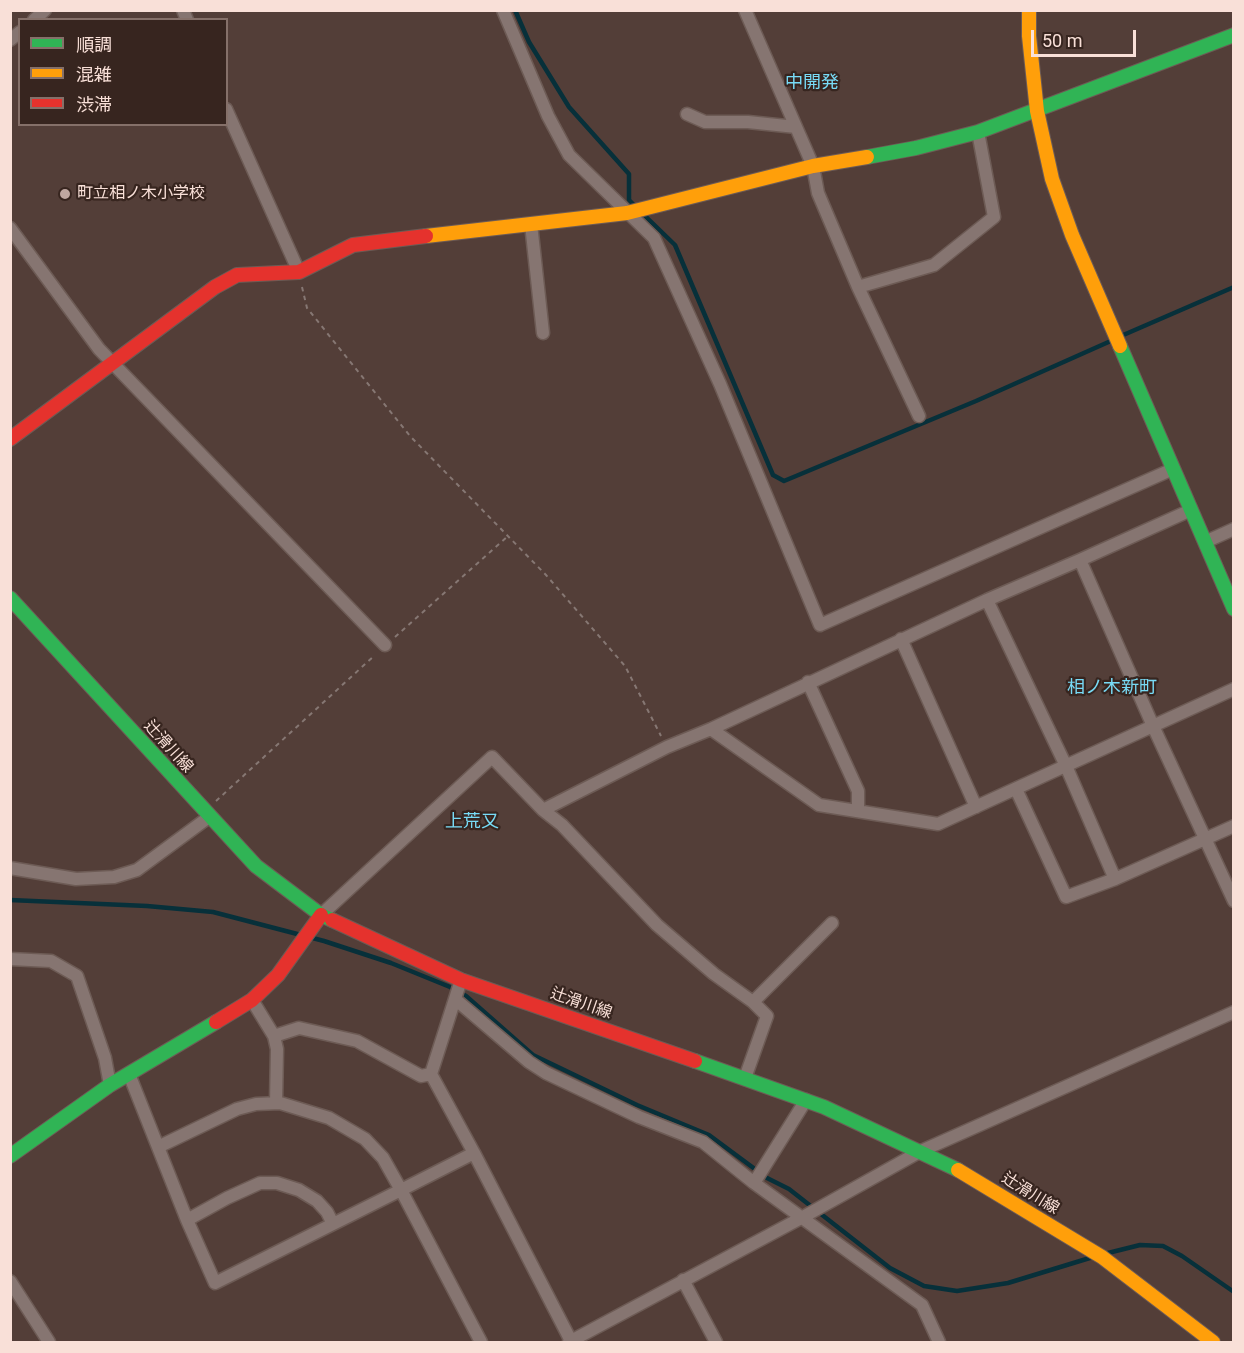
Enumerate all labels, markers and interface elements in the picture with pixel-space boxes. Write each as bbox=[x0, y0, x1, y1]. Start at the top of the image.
legend bbox=[18, 18, 228, 126]
scale bar bbox=[1034, 18, 1139, 56]
text: 50 m bbox=[1042, 30, 1082, 51]
text: 順調 bbox=[76, 34, 112, 55]
text: 混雑 bbox=[76, 64, 112, 85]
district label: 中開発 bbox=[785, 72, 839, 94]
text: 渋滞 bbox=[76, 94, 112, 115]
place label: 町立相ノ木小学校 bbox=[77, 184, 205, 204]
marker: 町立相ノ木小学校 bbox=[58, 187, 72, 201]
district label: 相ノ木新町 bbox=[1067, 677, 1157, 699]
street label: 辻滑川線 bbox=[139, 717, 197, 777]
district label: 上荒又 bbox=[445, 811, 499, 833]
street label: 辻滑川線 bbox=[548, 985, 614, 1023]
street label: 辻滑川線 bbox=[998, 1169, 1062, 1219]

